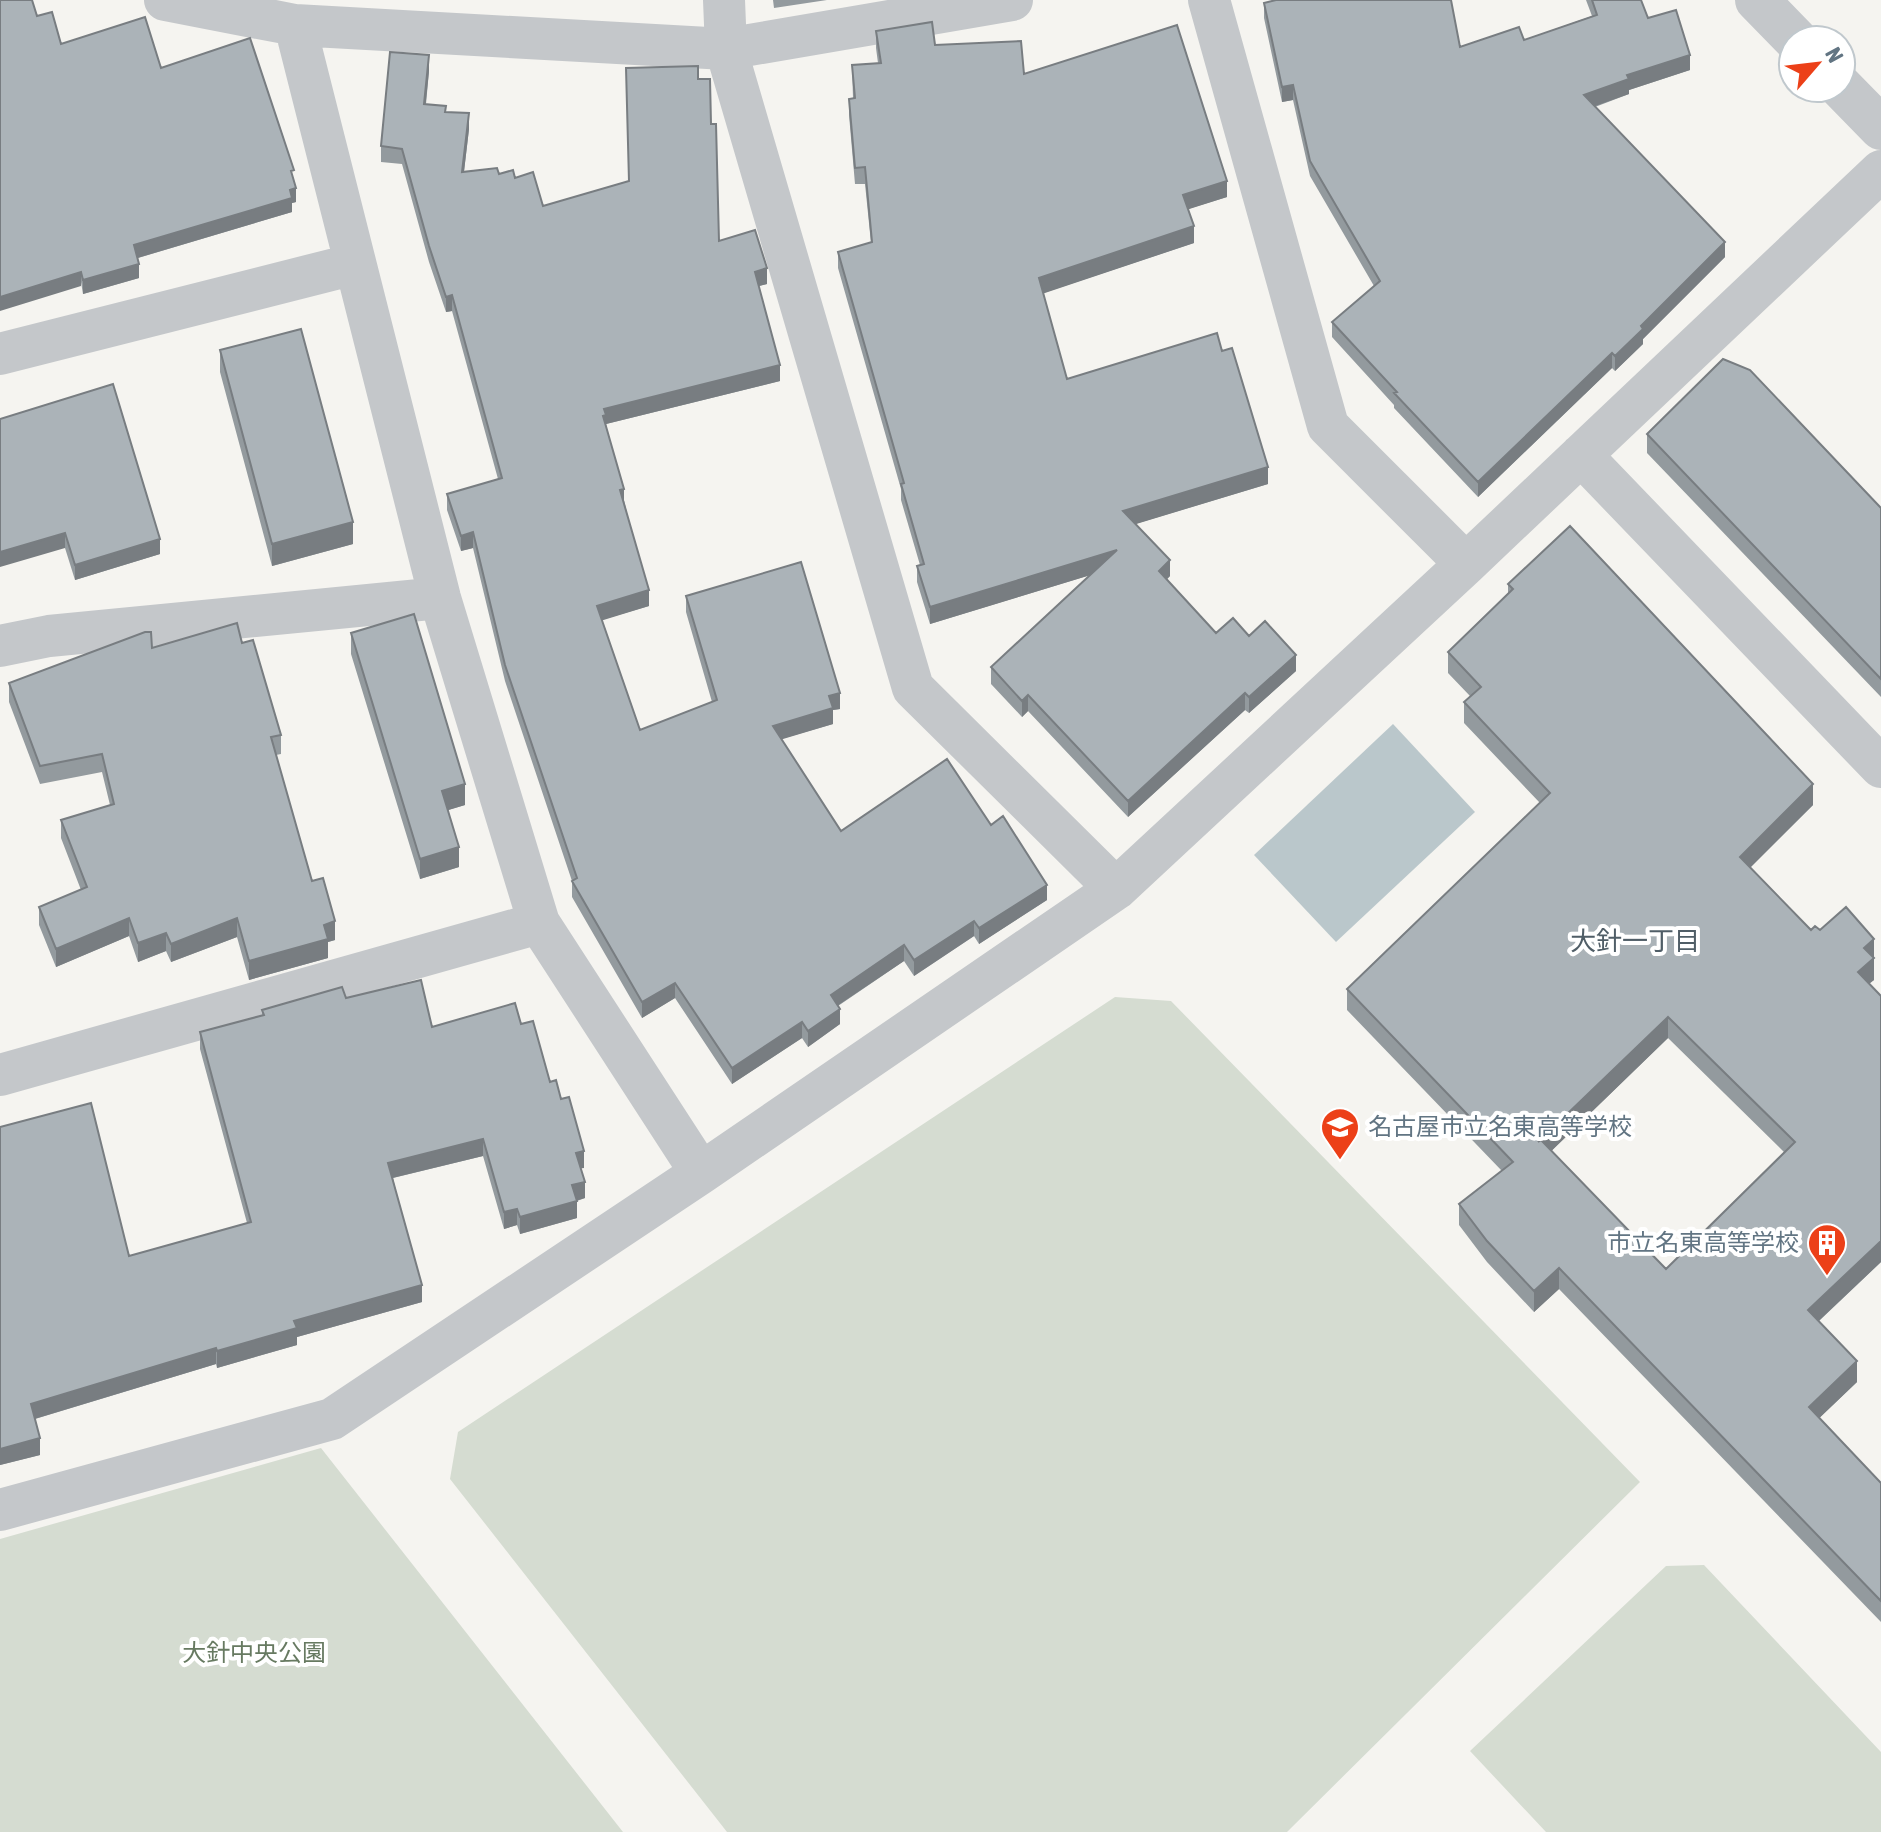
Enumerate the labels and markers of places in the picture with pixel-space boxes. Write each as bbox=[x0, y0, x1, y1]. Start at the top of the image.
school or university icon: 名古屋市立名東高等学校 bbox=[1319, 1106, 1361, 1161]
place label: 名古屋市立名東高等学校 bbox=[1368, 1113, 1632, 1140]
building icon: 市立名東高等学校 bbox=[1806, 1222, 1848, 1277]
place label: 市立名東高等学校 bbox=[1607, 1229, 1799, 1256]

